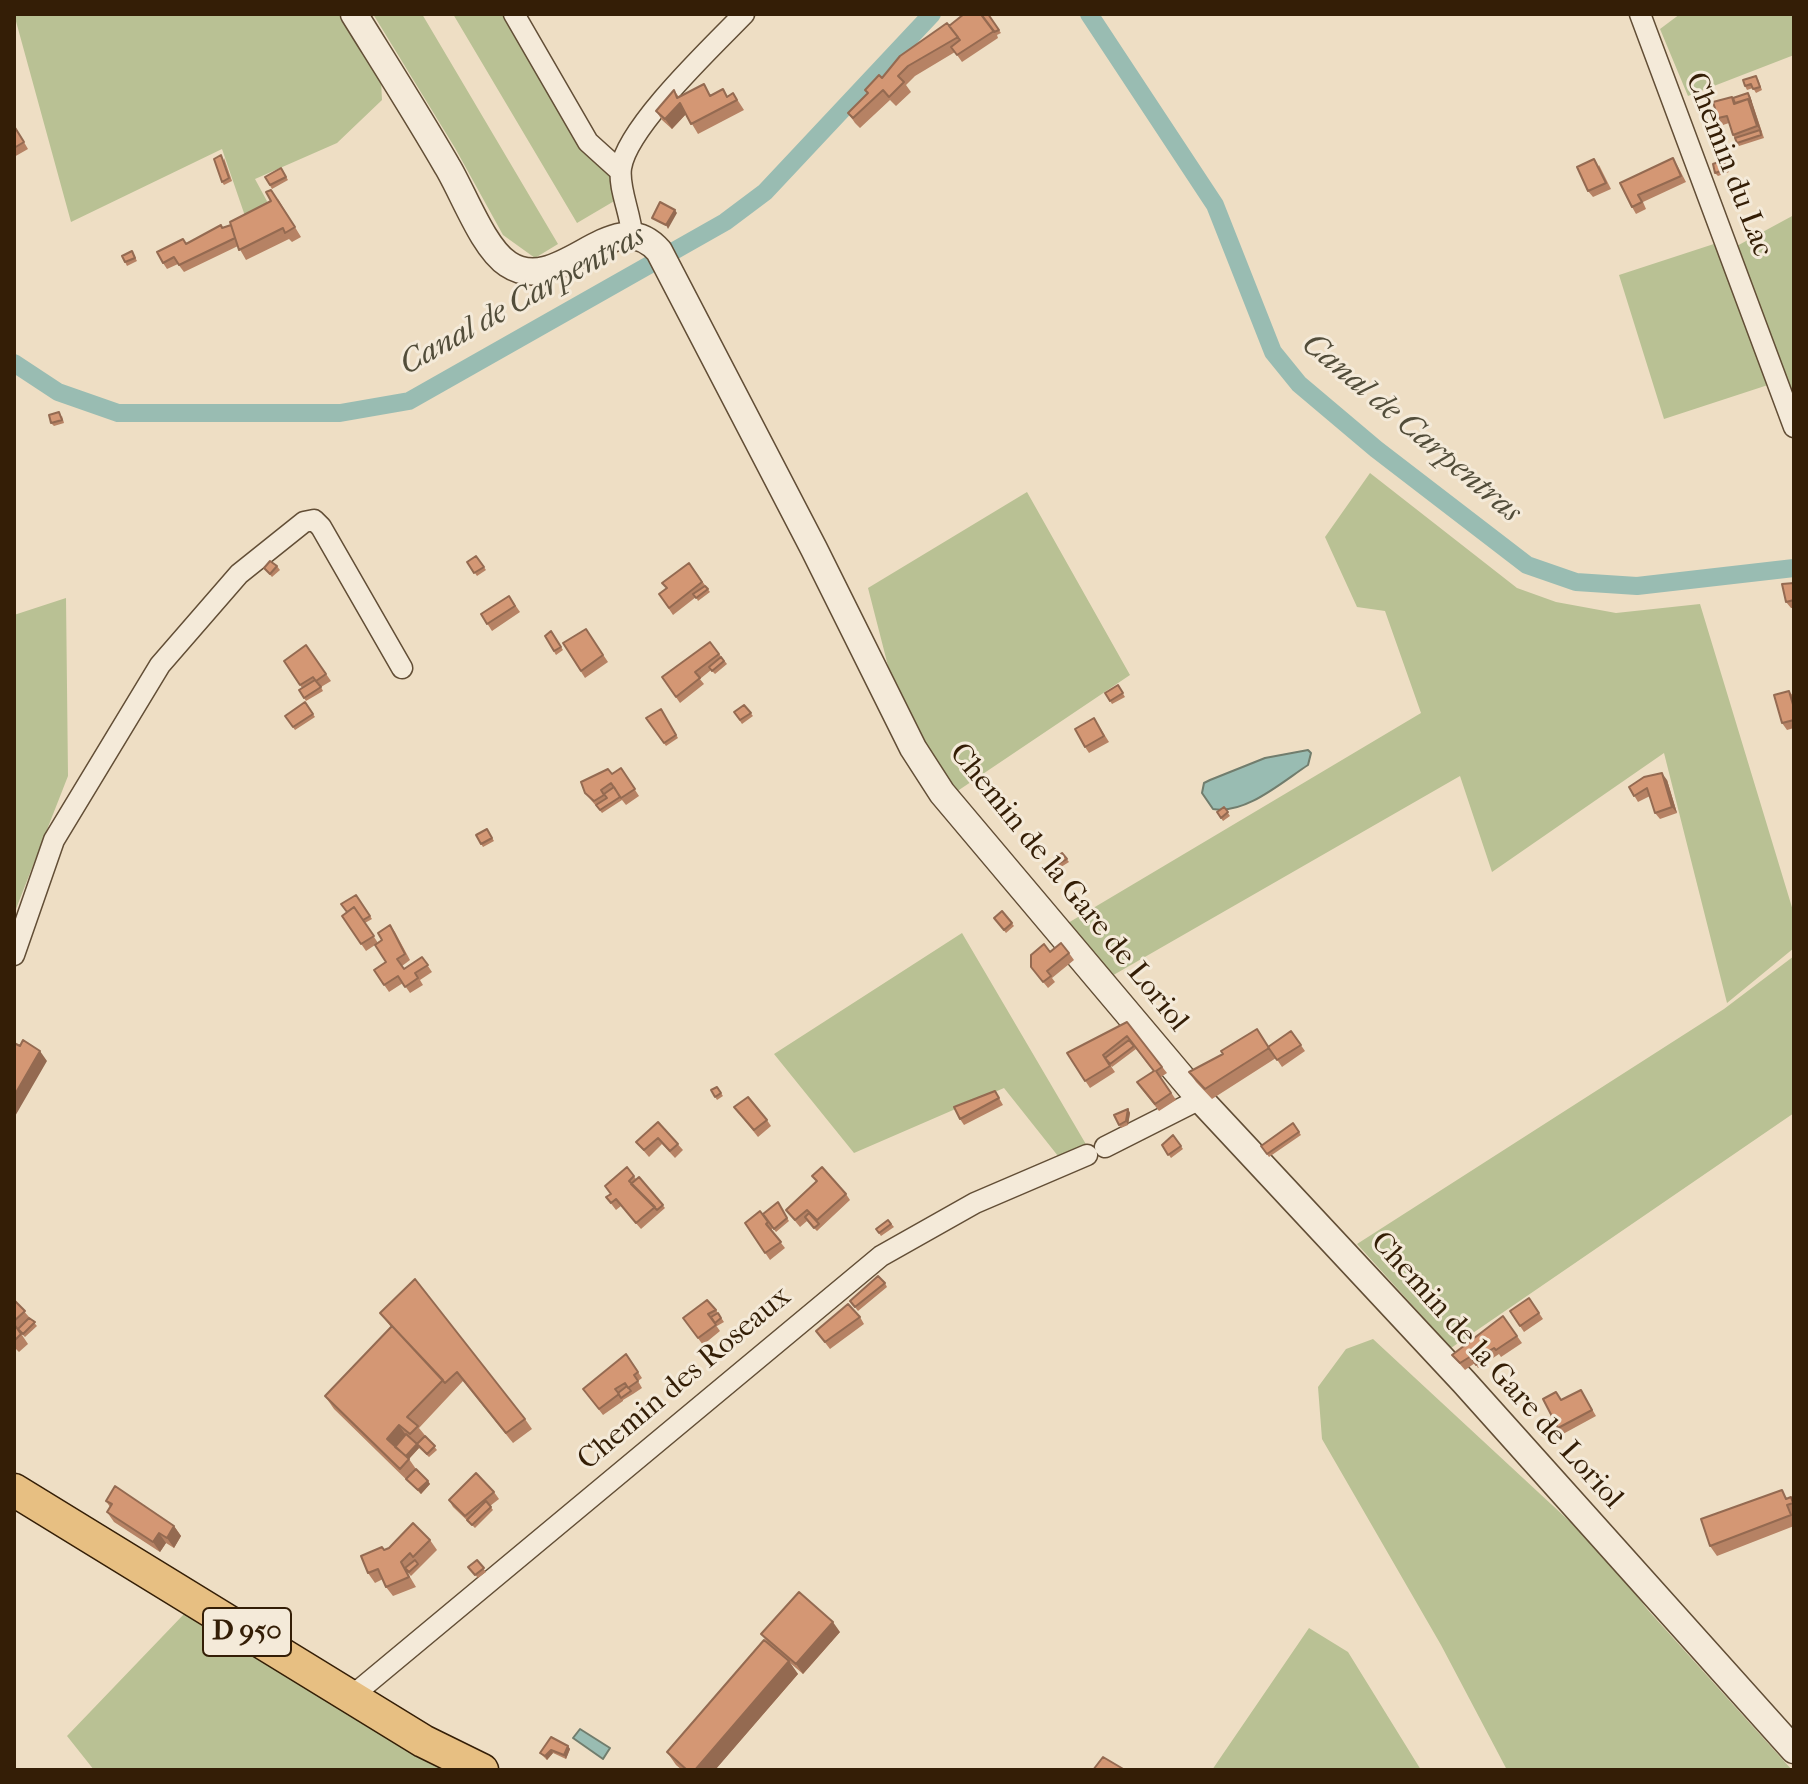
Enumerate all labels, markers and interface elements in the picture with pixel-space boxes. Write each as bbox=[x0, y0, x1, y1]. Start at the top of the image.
street label: Chemin du Lac bbox=[1676, 68, 1780, 262]
water label: Canal de Carpentras bbox=[394, 218, 652, 384]
water label: Canal de Carpentras bbox=[1293, 326, 1529, 532]
street label: Chemin de la Gare de Loriol bbox=[941, 737, 1195, 1039]
street label: Chemin de la Gare de Loriol bbox=[1362, 1225, 1630, 1517]
street label: Chemin des Roseaux bbox=[571, 1279, 799, 1479]
road number: D 950 bbox=[203, 1608, 291, 1656]

